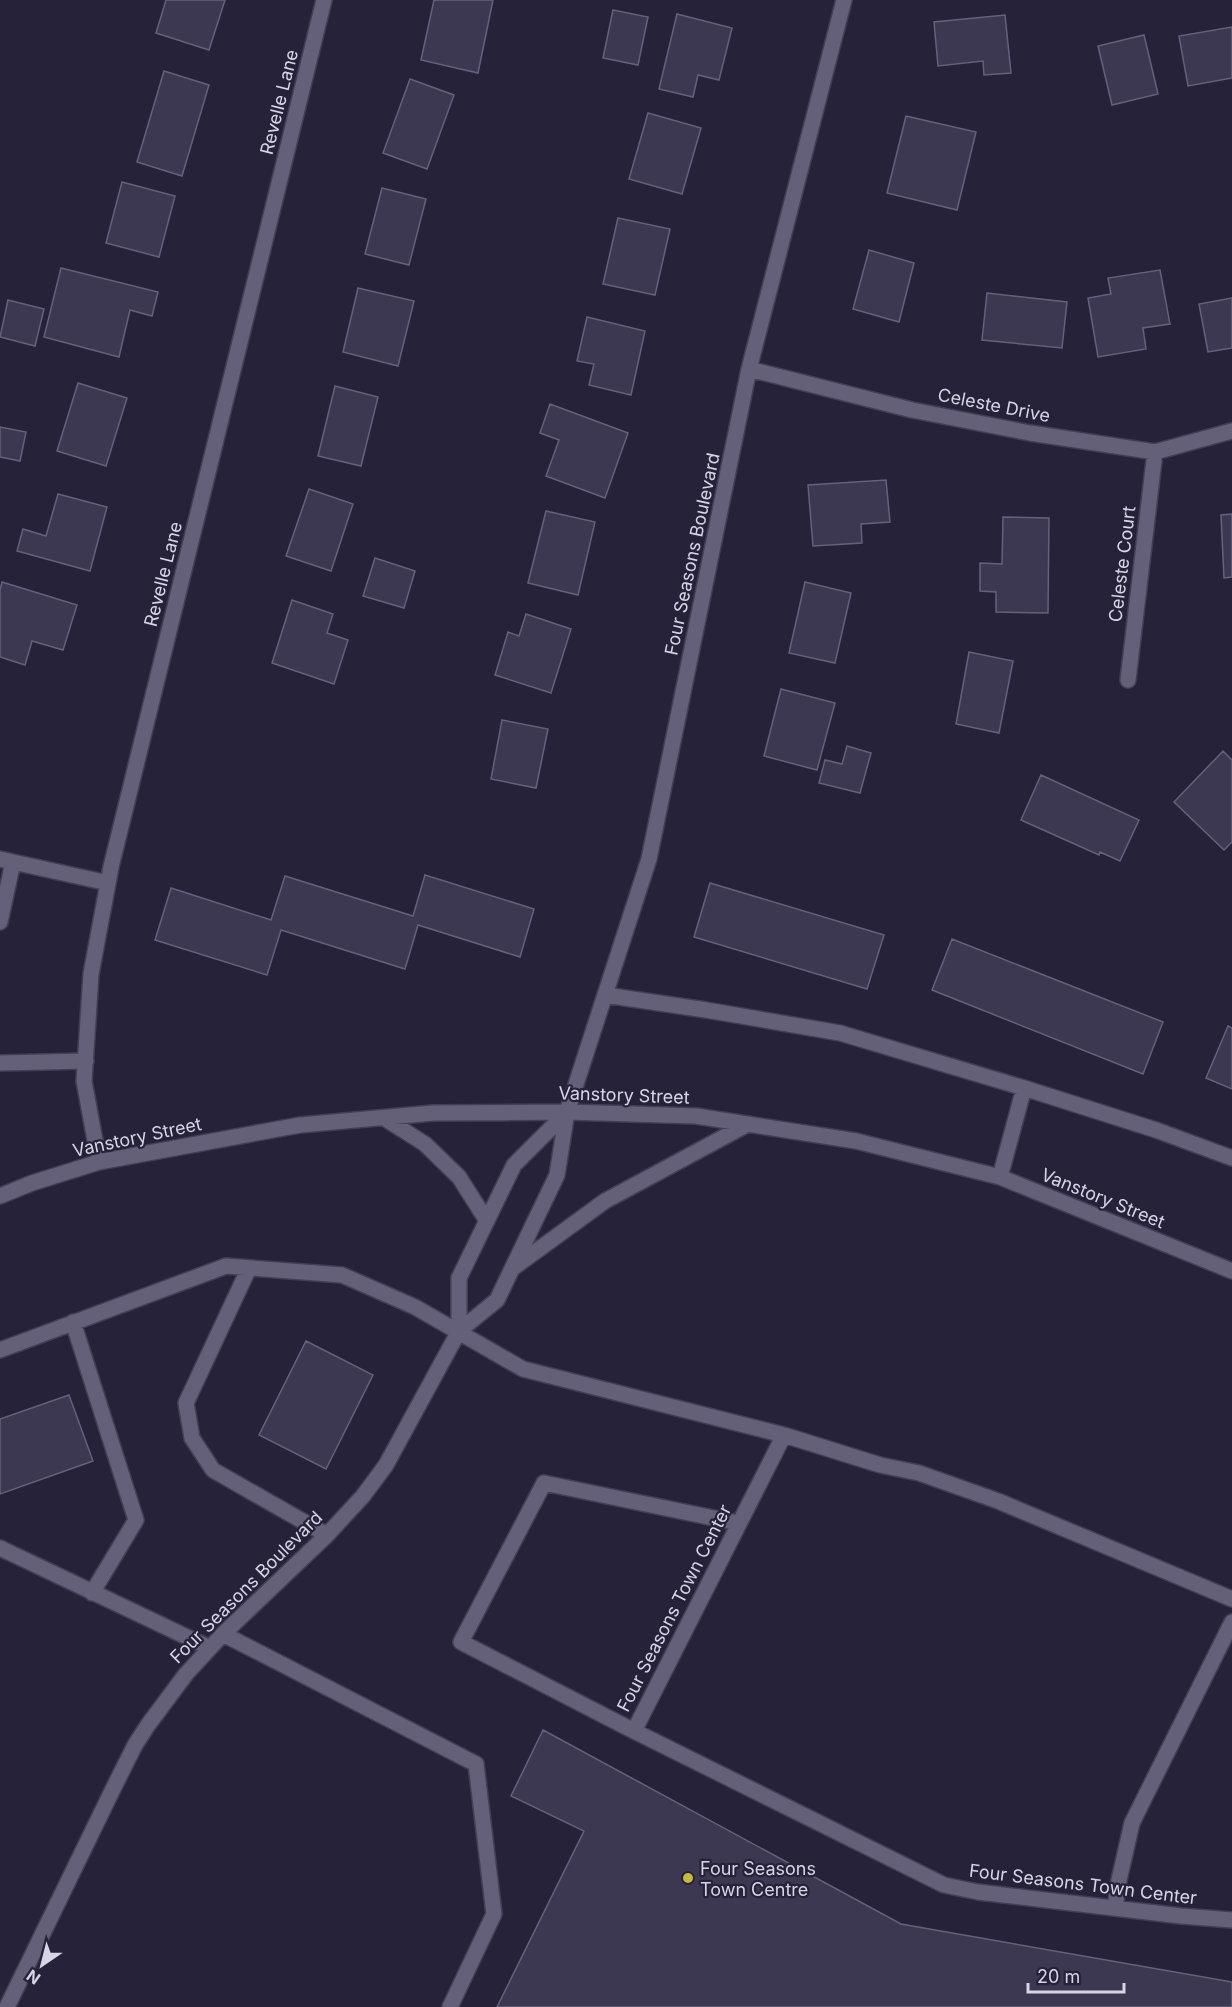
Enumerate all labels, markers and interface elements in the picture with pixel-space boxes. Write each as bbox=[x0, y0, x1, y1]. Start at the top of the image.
street label: Revelle Lane bbox=[256, 47, 302, 157]
street label: Celeste Drive bbox=[936, 384, 1052, 426]
street label: Four Seasons Boulevard bbox=[660, 451, 724, 657]
street label: Celeste Court bbox=[1104, 505, 1140, 623]
street label: Revelle Lane bbox=[140, 519, 186, 629]
street label: Vanstory Street bbox=[558, 1082, 690, 1108]
street label: Vanstory Street bbox=[71, 1113, 203, 1161]
street label: Vanstory Street bbox=[1038, 1164, 1168, 1232]
street label: Four Seasons Town Center bbox=[613, 1501, 736, 1715]
street label: Four Seasons Boulevard bbox=[166, 1507, 326, 1667]
place label: Four Seasons Town Centre bbox=[700, 1858, 816, 1900]
street label: Four Seasons Town Center bbox=[968, 1860, 1198, 1908]
marker: Four Seasons Town Centre bbox=[681, 1871, 695, 1885]
north arrow bbox=[12, 1935, 72, 1995]
scale bar bbox=[1028, 1956, 1124, 1994]
text: N bbox=[23, 1966, 44, 1989]
text: 20 m bbox=[1037, 1966, 1080, 1987]

